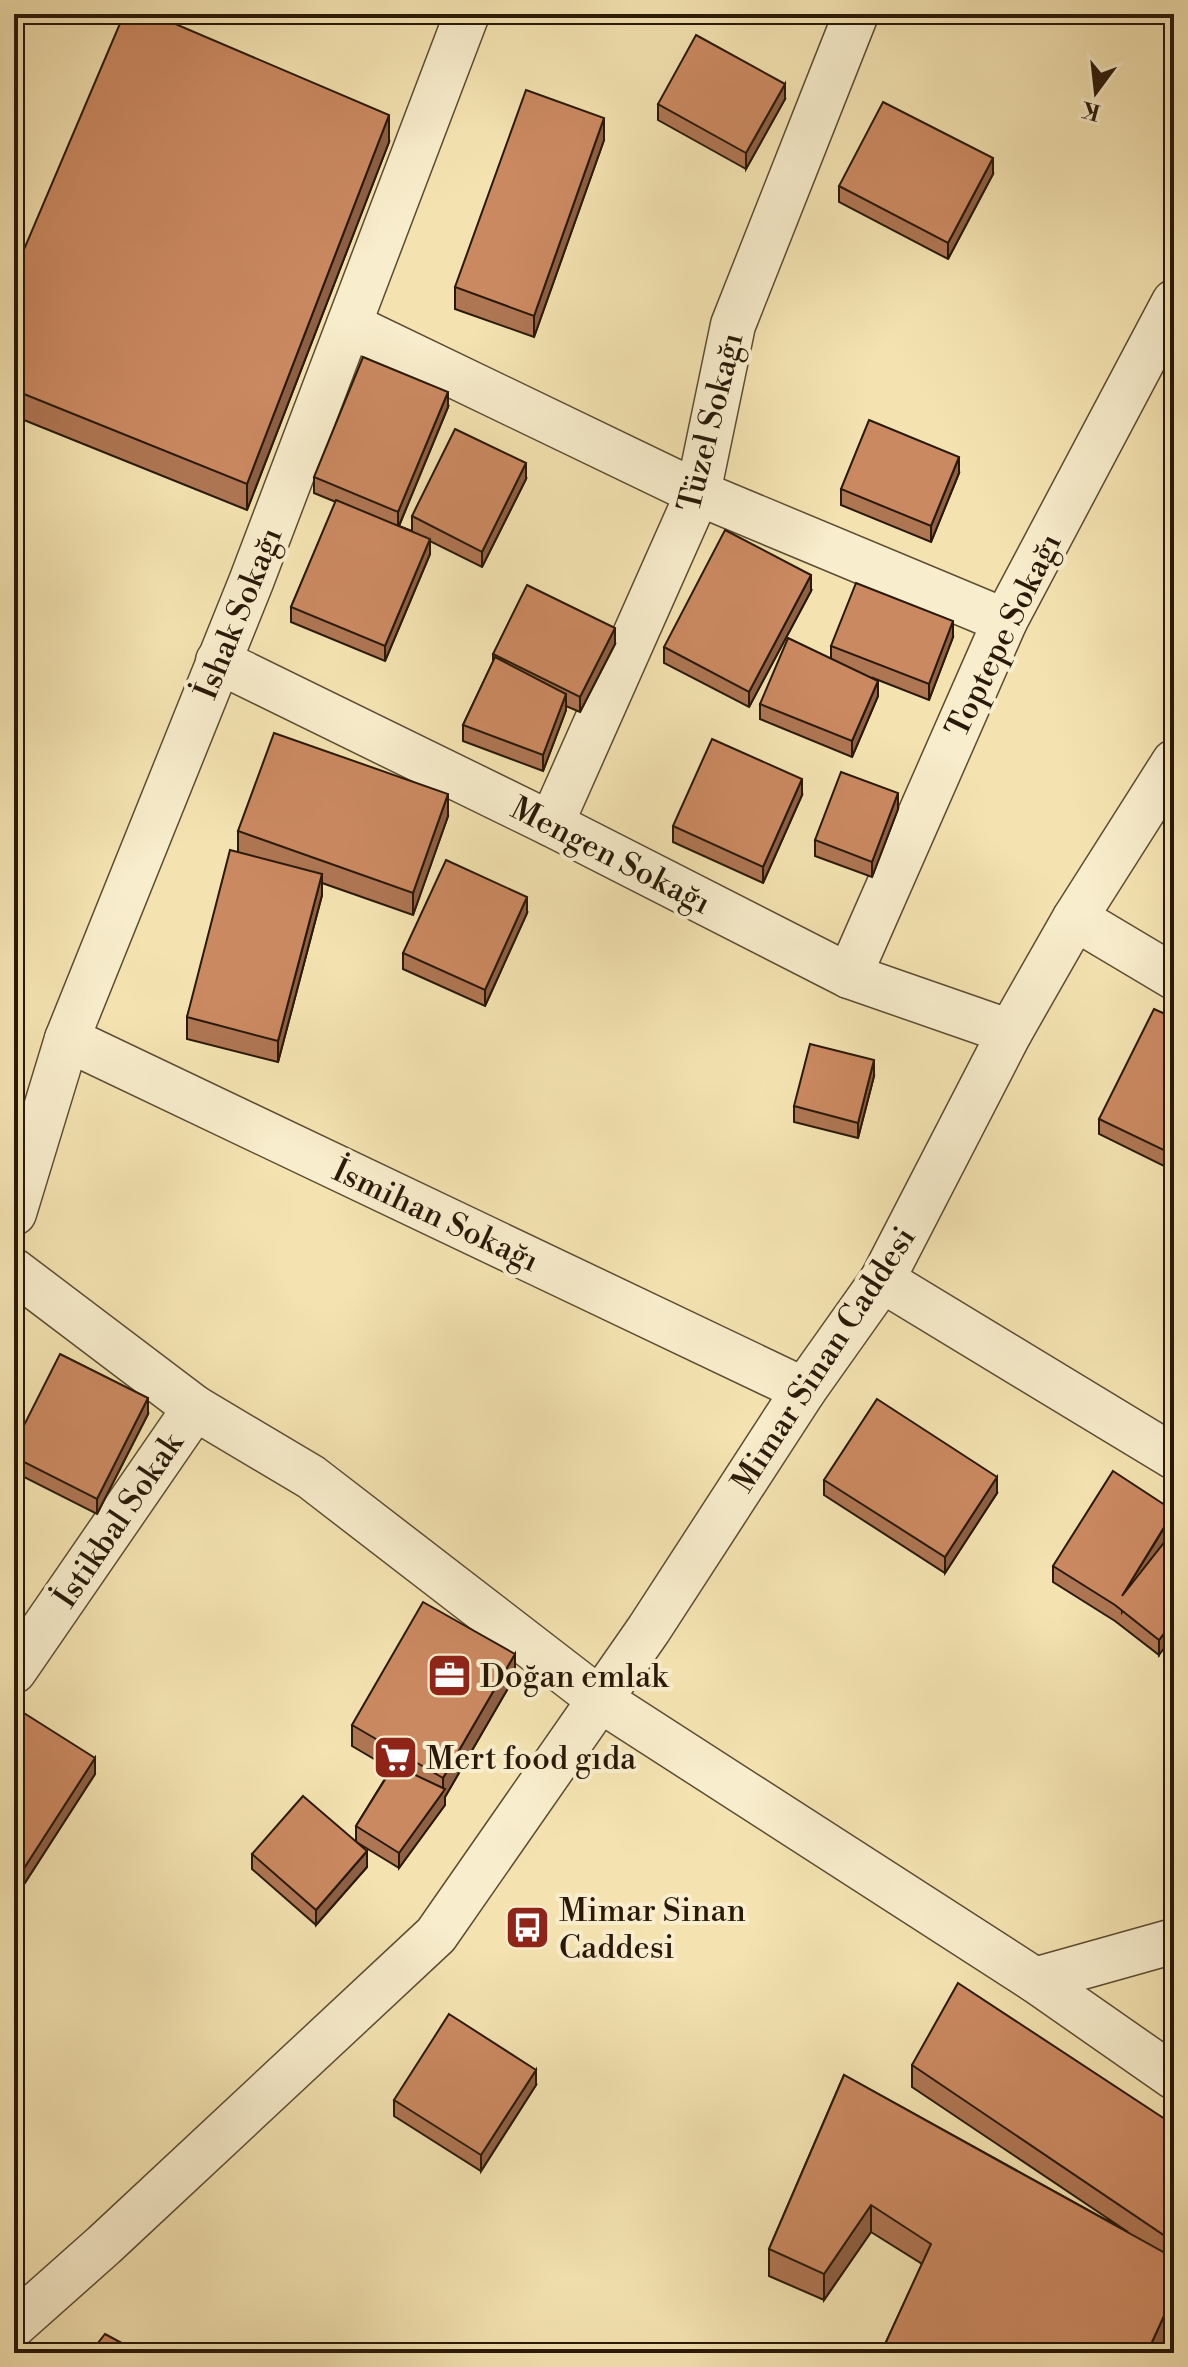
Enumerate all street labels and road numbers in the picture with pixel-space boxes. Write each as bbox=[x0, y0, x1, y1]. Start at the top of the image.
street label: Tüzel Sokağı bbox=[669, 329, 753, 516]
street label: İshak Sokağı bbox=[185, 521, 292, 705]
street label: Toptepe Sokağı bbox=[937, 527, 1071, 744]
street label: Mengen Sokağı bbox=[504, 788, 717, 923]
street label: İsmihan Sokağı bbox=[326, 1150, 546, 1281]
street label: Mimar Sinan Caddesi bbox=[723, 1219, 925, 1500]
street label: İstikbal Sokak bbox=[45, 1423, 193, 1616]

